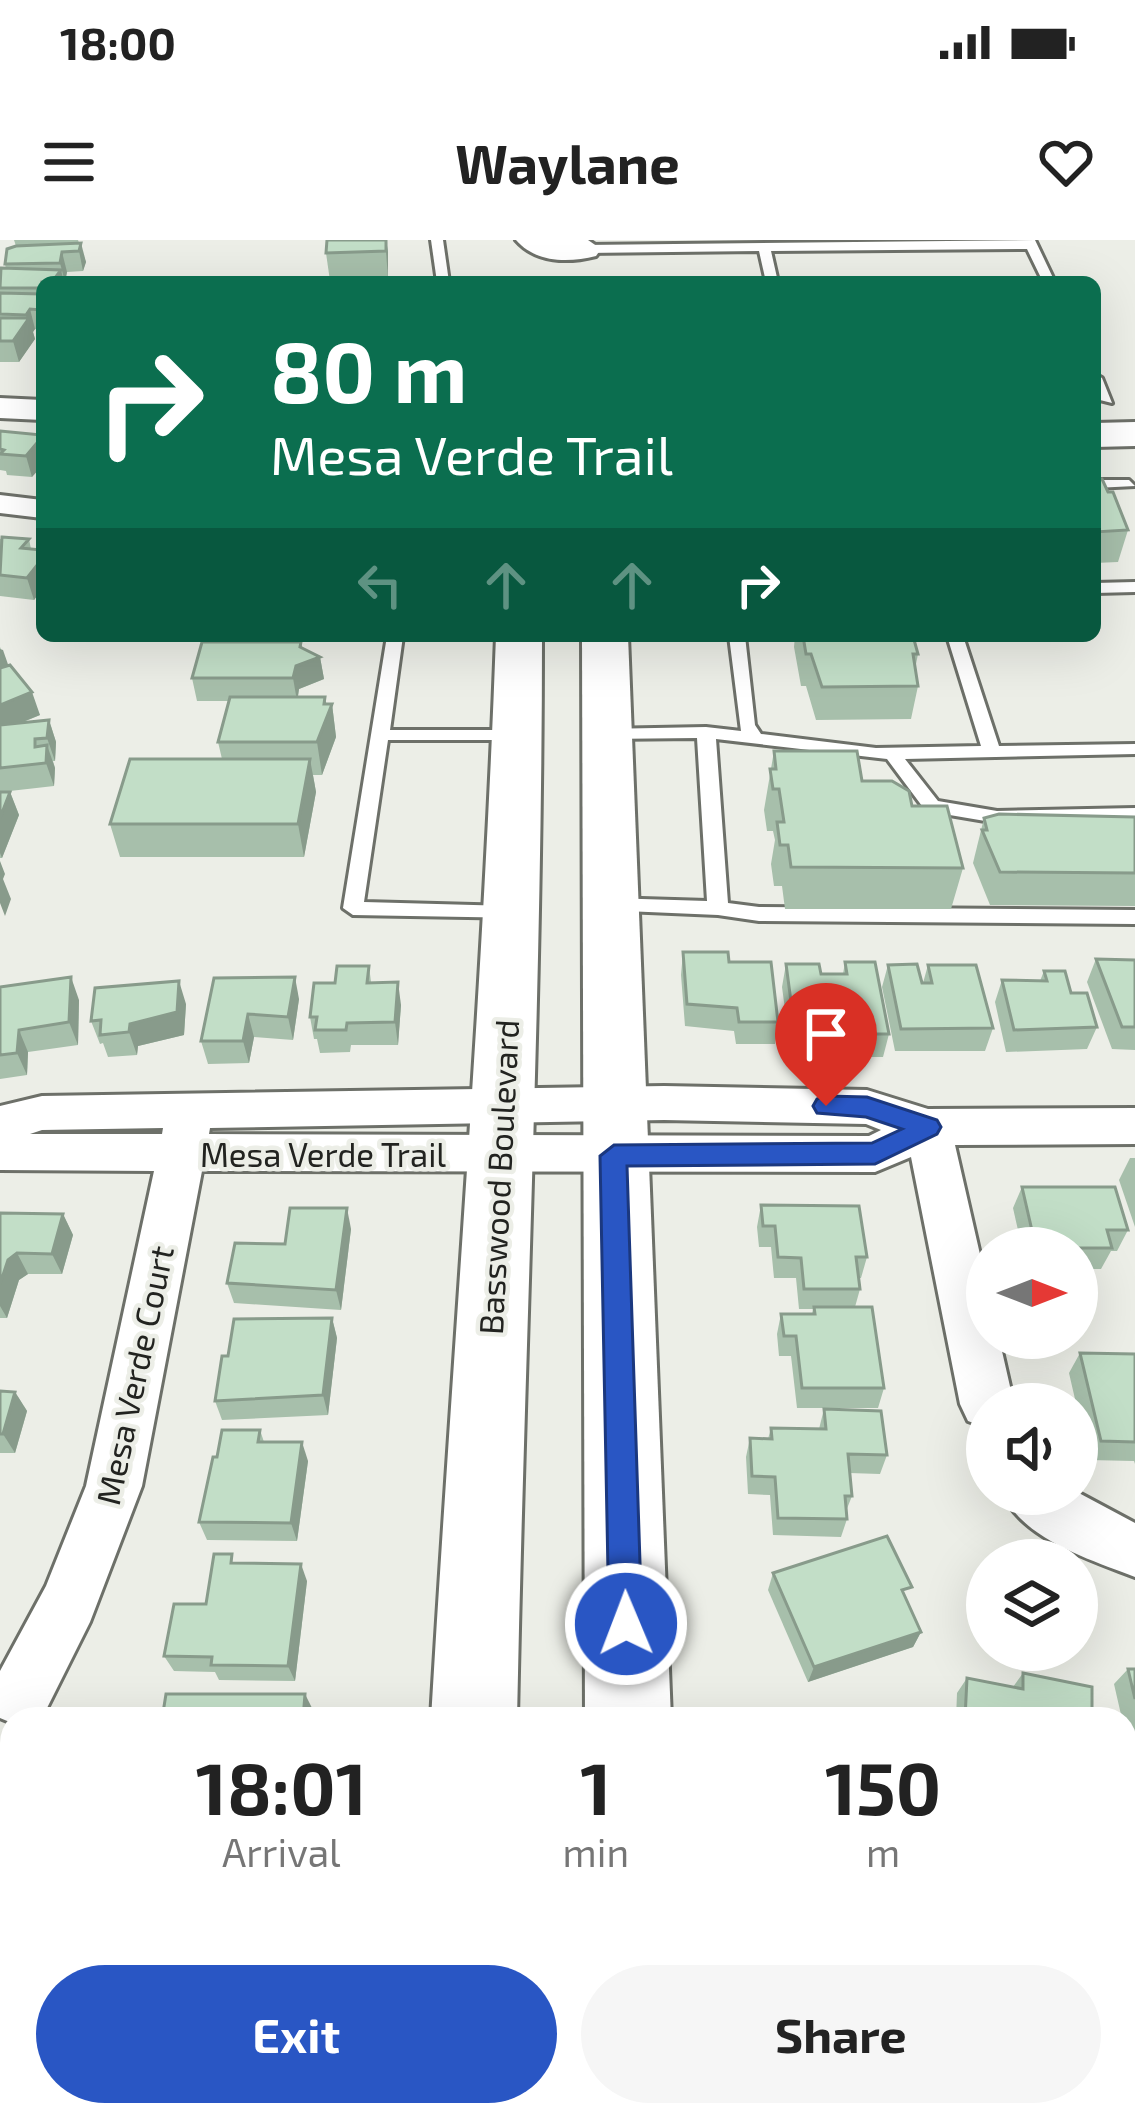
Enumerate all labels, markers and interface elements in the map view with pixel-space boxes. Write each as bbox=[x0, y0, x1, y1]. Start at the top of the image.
text: 18:00 bbox=[60, 15, 176, 69]
icon: menu bbox=[36, 129, 102, 195]
icon: heart bbox=[1033, 129, 1099, 195]
text: Waylane bbox=[455, 130, 680, 195]
text: 80 m bbox=[270, 319, 467, 420]
icon: right bbox=[72, 324, 228, 480]
text: Mesa Verde Trail bbox=[270, 421, 673, 486]
icon: left bbox=[347, 552, 413, 618]
icon: ahead bbox=[473, 552, 539, 618]
icon: ahead bbox=[599, 552, 665, 618]
icon: right bbox=[725, 552, 791, 618]
pin bbox=[775, 983, 877, 1106]
icon: arrive bbox=[793, 1001, 859, 1067]
street label: Basswood Boulevard bbox=[470, 1018, 526, 1336]
street label: Mesa Verde Trail bbox=[200, 1134, 446, 1174]
north arrow bbox=[966, 1227, 1098, 1359]
map controls bbox=[966, 1227, 1098, 1671]
street label: Mesa Verde Court bbox=[87, 1242, 181, 1508]
button: sound bbox=[966, 1383, 1098, 1515]
button: layers bbox=[966, 1539, 1098, 1671]
position arrow bbox=[563, 1561, 689, 1687]
text: 18:01 bbox=[196, 1743, 367, 1829]
text: 1 bbox=[580, 1743, 611, 1829]
text: 150 bbox=[825, 1743, 941, 1829]
text: Arrival bbox=[222, 1828, 341, 1875]
text: min bbox=[563, 1828, 629, 1875]
text: m bbox=[866, 1828, 900, 1875]
button: Exit bbox=[36, 1965, 557, 2103]
button: Share bbox=[581, 1965, 1101, 2103]

